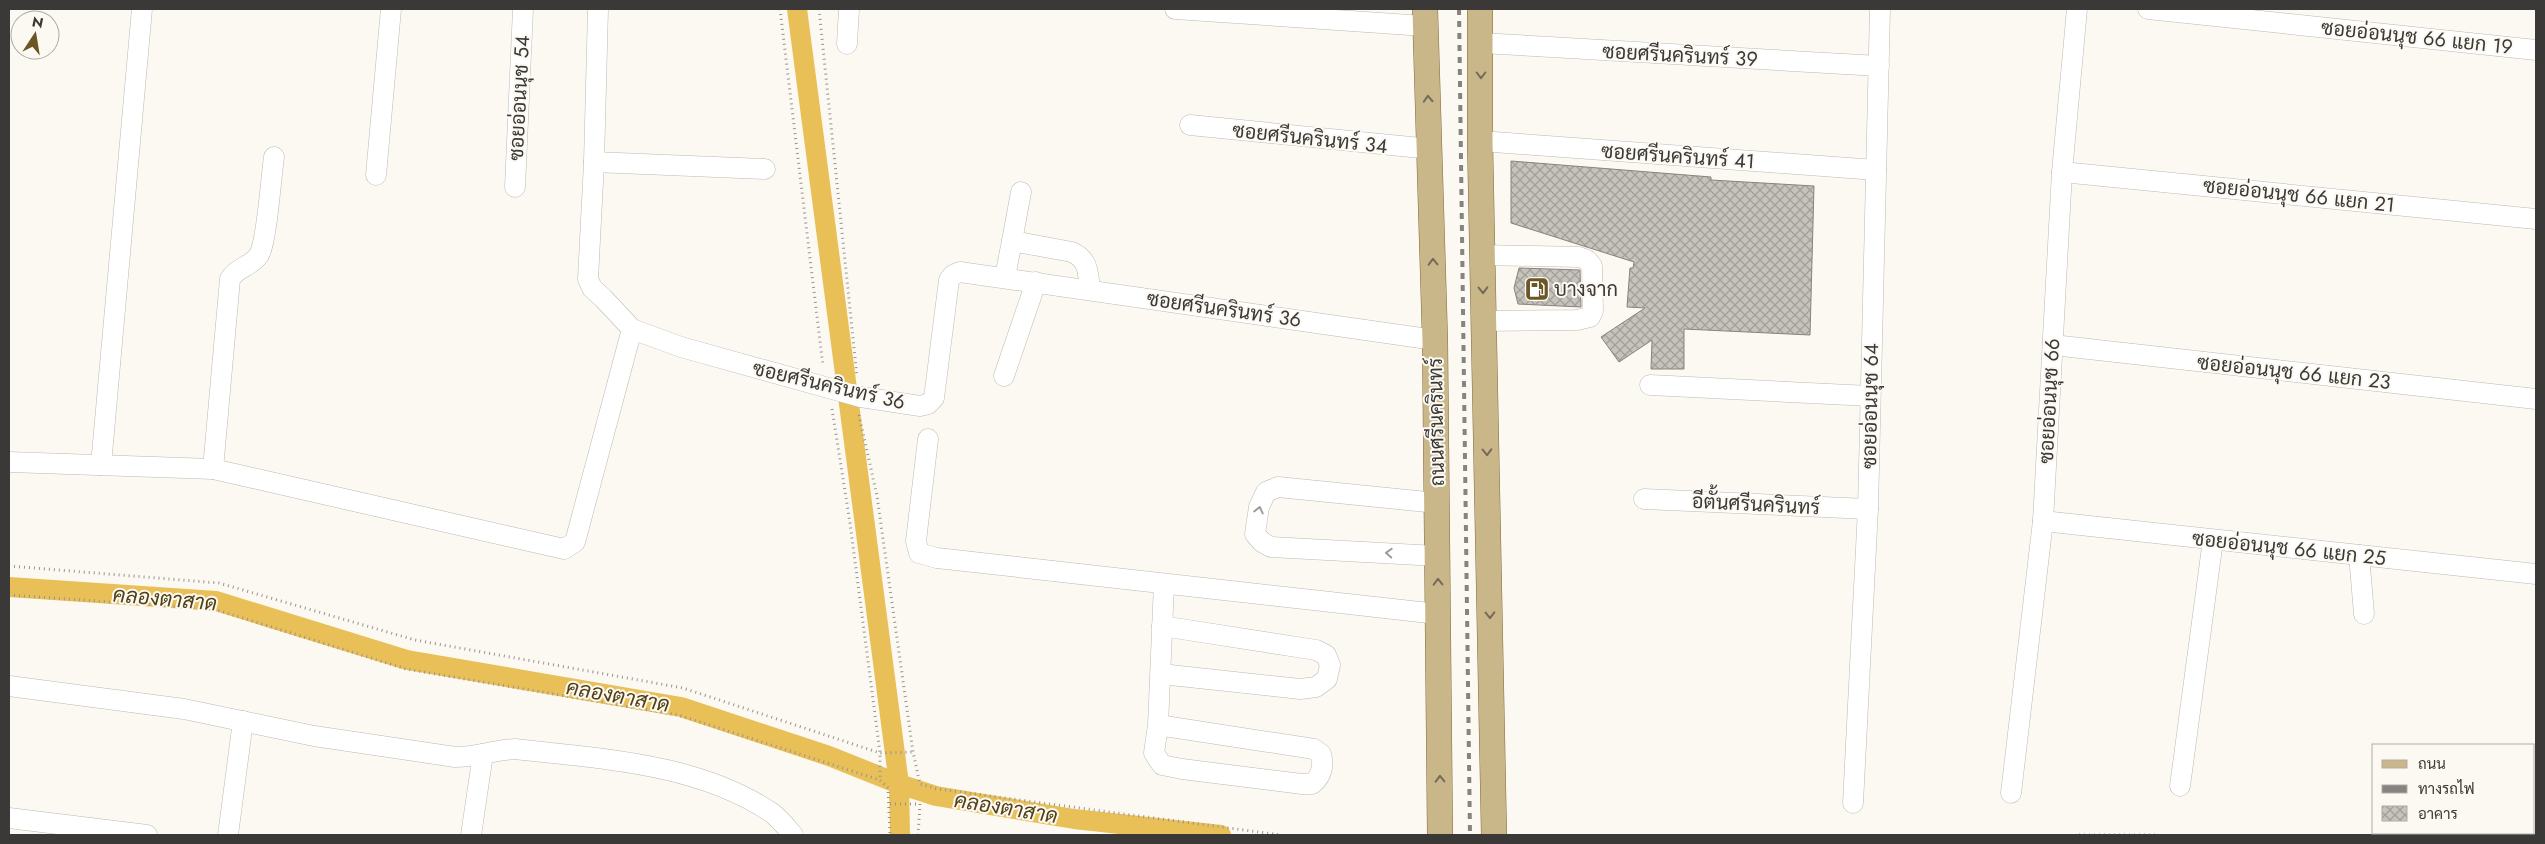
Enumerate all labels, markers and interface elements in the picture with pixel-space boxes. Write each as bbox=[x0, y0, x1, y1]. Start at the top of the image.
north arrow bbox=[10, 10, 60, 60]
text: N bbox=[30, 11, 45, 33]
street label: ซอยอ่อนนุช 66 แยก 19 bbox=[2320, 13, 2514, 62]
street label: ซอยอ่อนนุช 54 bbox=[502, 34, 537, 161]
street label: ซอยศรีนครินทร์ 39 bbox=[1601, 37, 1758, 74]
one-way arrow bbox=[1476, 72, 1486, 79]
one-way arrow bbox=[1423, 95, 1434, 103]
street label: ซอยศรีนครินทร์ 34 bbox=[1231, 116, 1389, 161]
street label: ซอยศรีนครินทร์ 41 bbox=[1600, 137, 1756, 176]
street label: ซอยอ่อนนุช 66 แยก 21 bbox=[2202, 171, 2396, 220]
one-way arrow bbox=[1428, 258, 1439, 266]
place label: บางจาก bbox=[1554, 275, 1618, 304]
fuel station icon: บางจาก bbox=[1524, 276, 1550, 302]
street label: ซอยศรีนครินทร์ 36 bbox=[1145, 284, 1303, 335]
one-way arrow bbox=[1478, 286, 1488, 294]
street label: ซอยอ่อนนุช 66 bbox=[2032, 338, 2067, 465]
street label: ซอยอ่อนนุช 64 bbox=[1855, 343, 1886, 469]
street label: ซอยอ่อนนุช 66 แยก 23 bbox=[2196, 348, 2392, 397]
street label: ซอยศรีนครินทร์ 36 bbox=[750, 354, 908, 417]
street label: ถนนศรีนครินทร์ bbox=[1421, 357, 1452, 487]
one-way arrow bbox=[1481, 449, 1492, 457]
street label: อีตั้นศรีนครินทร์ bbox=[1691, 483, 1821, 522]
one-way arrow bbox=[1253, 506, 1264, 515]
street label: ซอยอ่อนนุช 66 แยก 25 bbox=[2191, 524, 2387, 573]
one-way arrow bbox=[1384, 548, 1392, 559]
one-way arrow bbox=[1432, 577, 1443, 585]
water label: คลองตาสาด bbox=[112, 580, 218, 618]
one-way arrow bbox=[1485, 612, 1495, 619]
water label: คลองตาสาด bbox=[564, 672, 672, 720]
legend bbox=[2372, 744, 2535, 834]
text: ถนน bbox=[2418, 753, 2446, 775]
one-way arrow bbox=[1434, 775, 1445, 783]
text: ทางรถไฟ bbox=[2418, 778, 2475, 800]
water label: คลองตาสาด bbox=[952, 785, 1060, 831]
text: อาคาร bbox=[2418, 803, 2458, 825]

